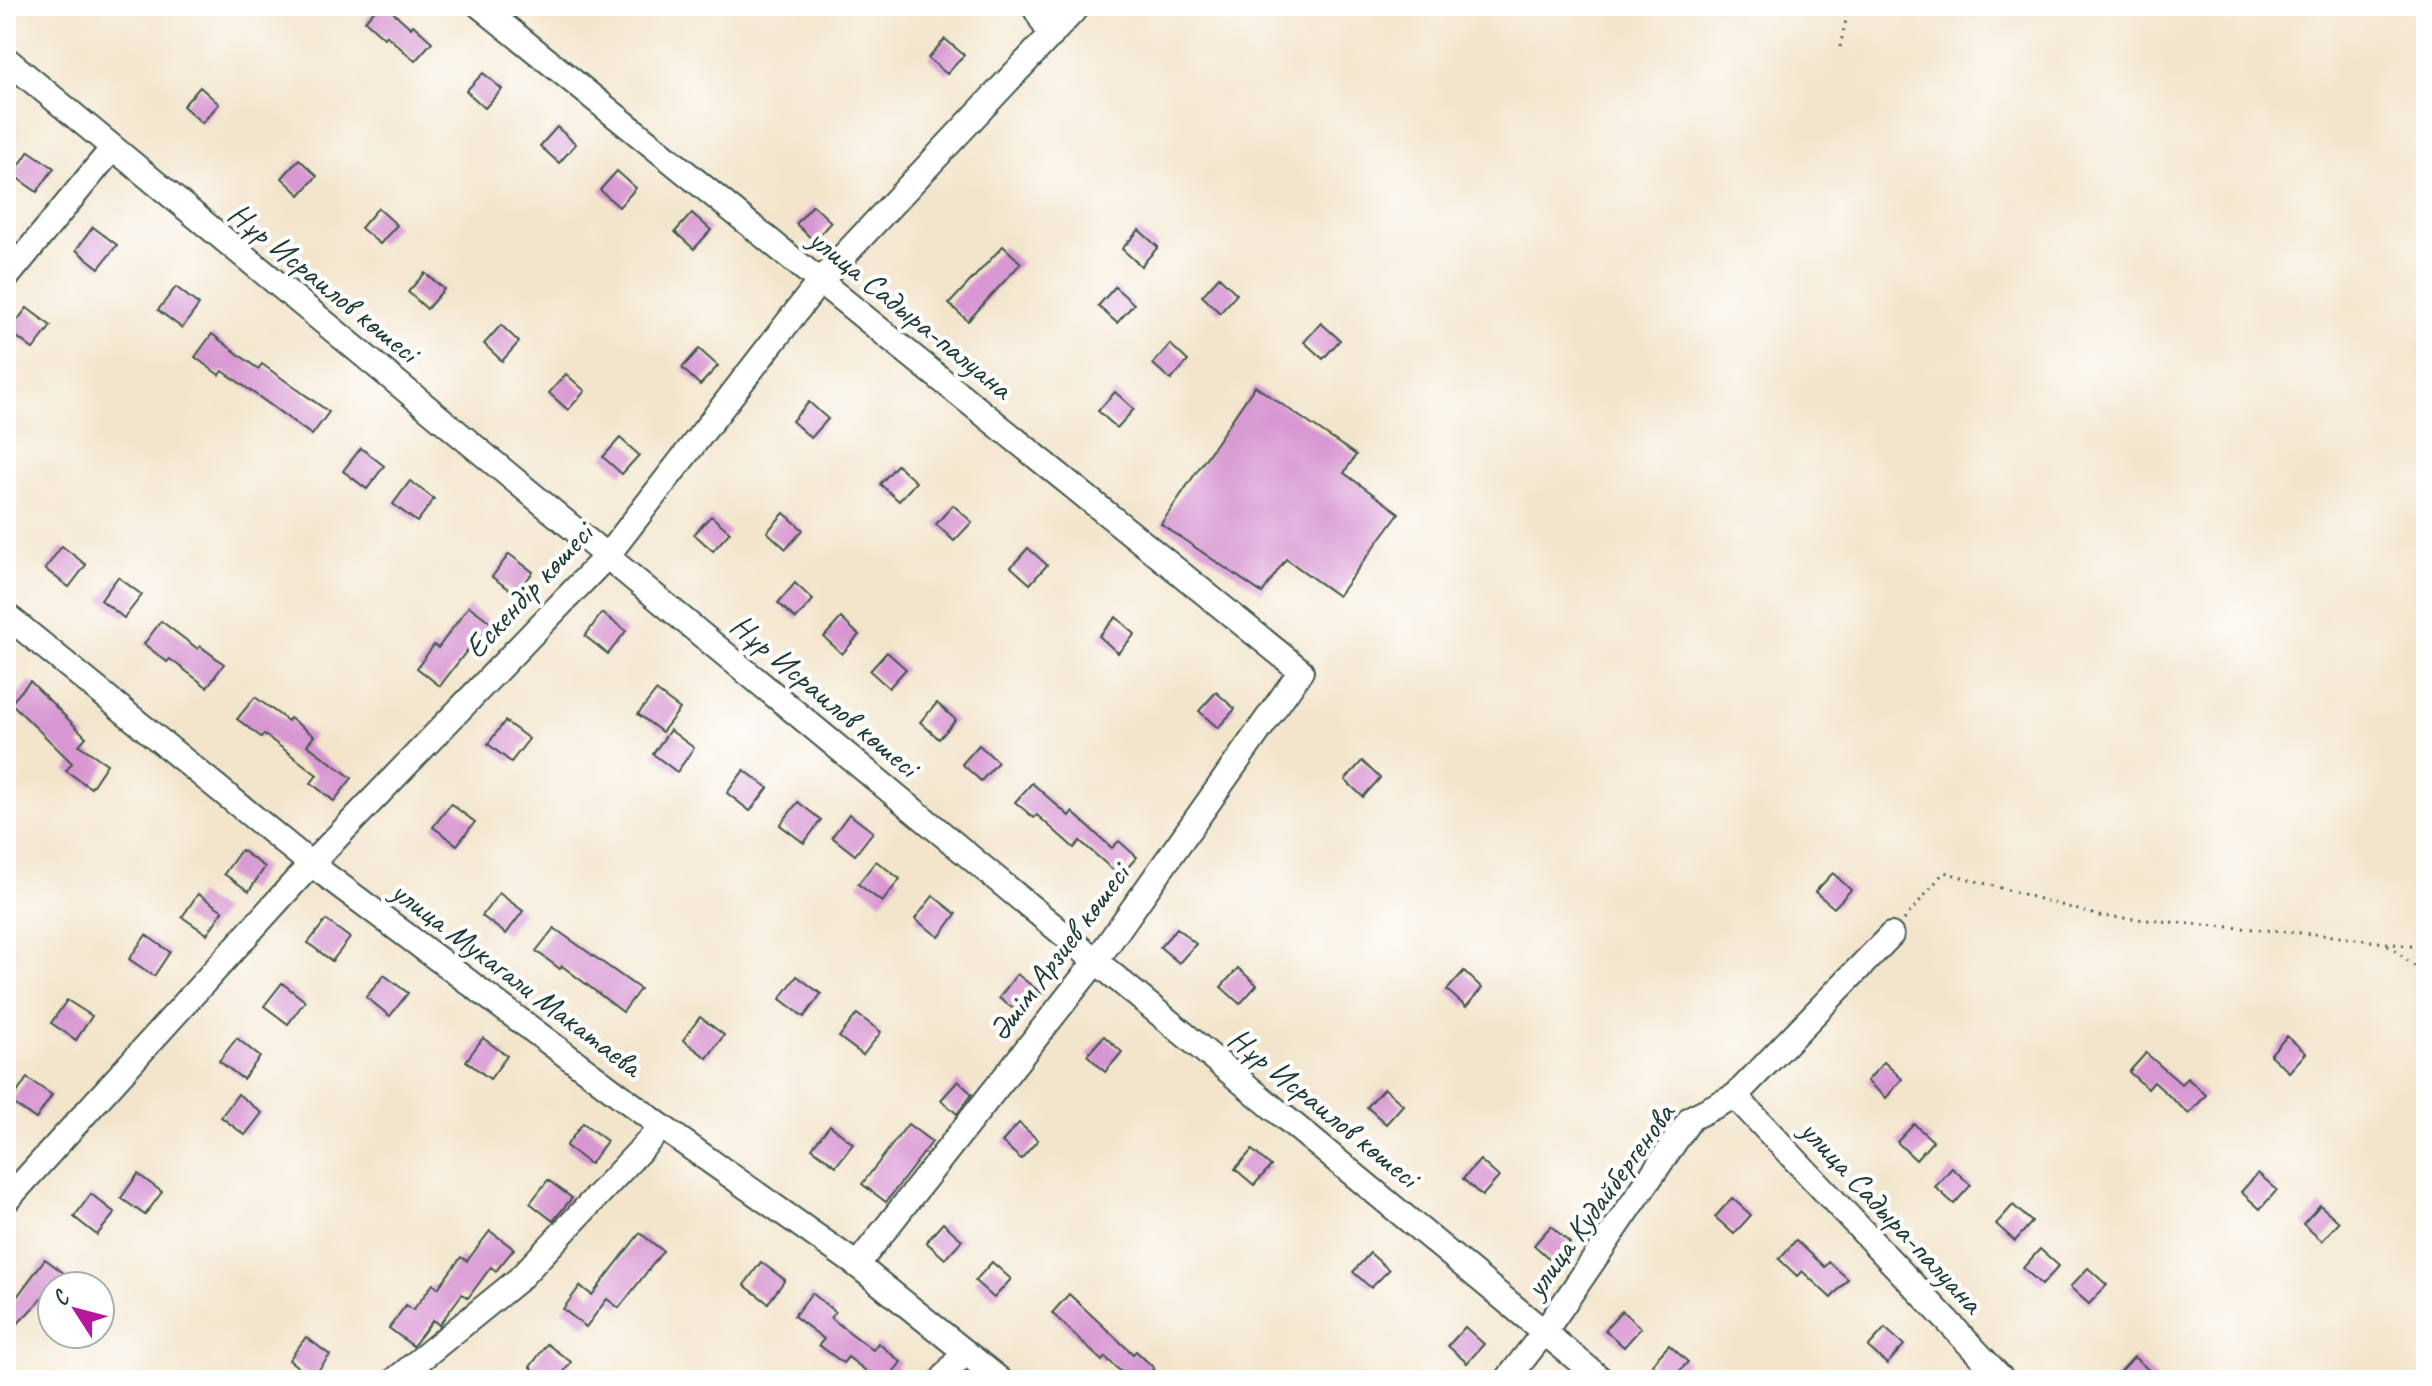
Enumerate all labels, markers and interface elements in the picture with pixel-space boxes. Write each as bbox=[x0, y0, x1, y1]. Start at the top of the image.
street label: Нұр Исраилов көшесі bbox=[220, 193, 430, 374]
street label: улица Садыра-палуана bbox=[799, 217, 1023, 409]
street label: Ескендір көшесі bbox=[455, 511, 604, 667]
street label: Нұр Исраилов көшесі bbox=[722, 605, 930, 789]
street label: Әшім Арзиев көшесі bbox=[978, 852, 1141, 1049]
street label: улица Мукагали Макатаева bbox=[382, 870, 652, 1088]
street label: Нұр Исраилов көшесі bbox=[1220, 1018, 1430, 1199]
street label: улица Кудайбергенова bbox=[1514, 1093, 1685, 1307]
street label: улица Садыра-палуана bbox=[1790, 1109, 1993, 1323]
north arrow bbox=[36, 1270, 116, 1350]
text: С bbox=[46, 1284, 77, 1311]

